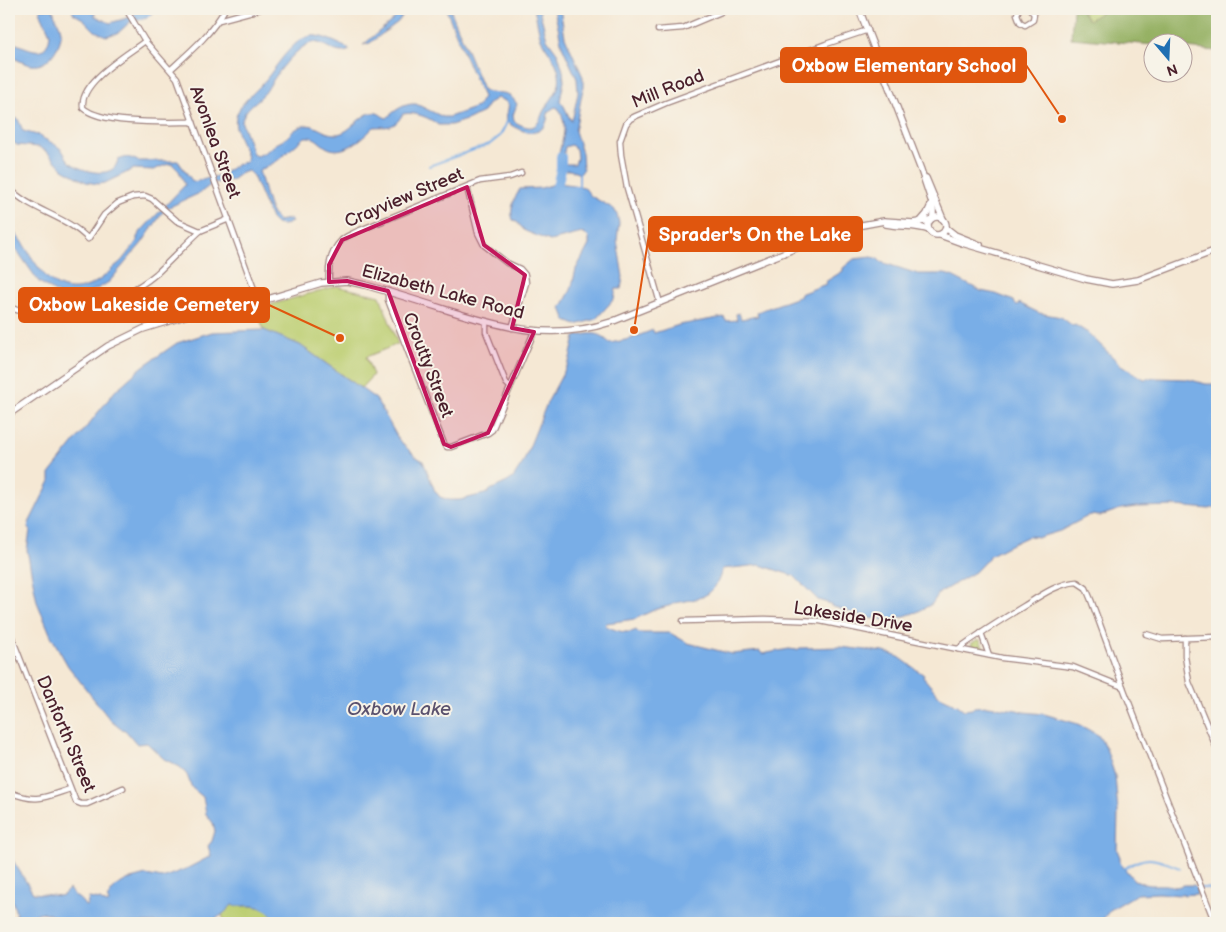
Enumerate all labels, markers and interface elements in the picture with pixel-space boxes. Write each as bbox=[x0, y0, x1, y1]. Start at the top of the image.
north arrow bbox=[1144, 32, 1194, 82]
callout: Oxbow Elementary School bbox=[781, 48, 1026, 82]
text: Oxbow Elementary School bbox=[792, 55, 1016, 78]
text: N bbox=[1164, 60, 1180, 80]
street label: Mill Road bbox=[629, 65, 707, 113]
street label: Avonlea Street bbox=[185, 83, 245, 201]
street label: Crayview Street bbox=[341, 163, 467, 232]
callout: Sprader's On the Lake bbox=[649, 217, 862, 251]
text: Sprader's On the Lake bbox=[659, 224, 851, 247]
street label: Elizabeth Lake Road bbox=[359, 260, 527, 324]
callout: Oxbow Lakeside Cemetery bbox=[19, 288, 269, 322]
text: Oxbow Lakeside Cemetery bbox=[29, 294, 259, 317]
street label: Croutty Street bbox=[398, 309, 458, 421]
street label: Lakeside Drive bbox=[792, 597, 914, 637]
street label: Danforth Street bbox=[32, 673, 100, 796]
water label: Oxbow Lake bbox=[347, 698, 451, 721]

